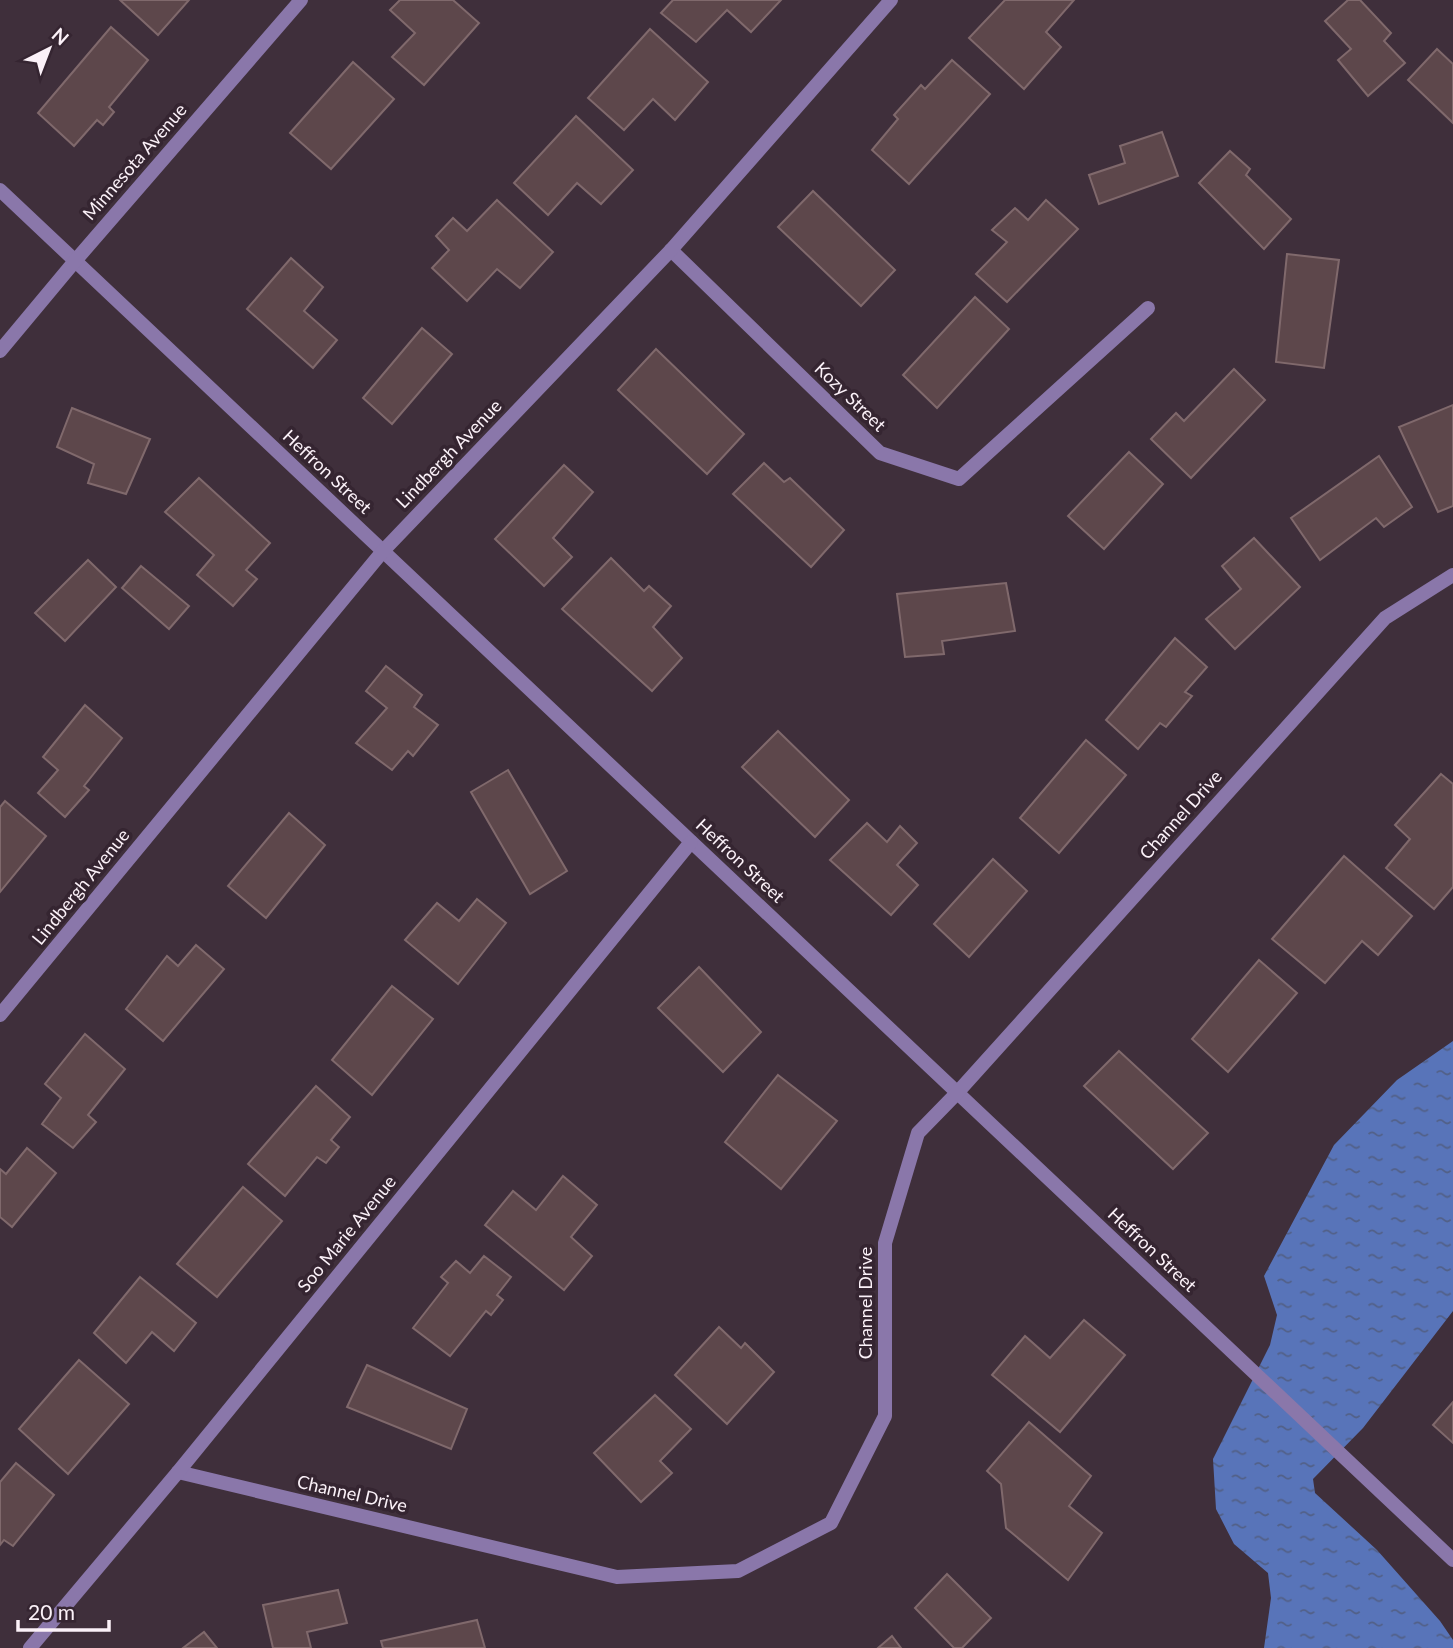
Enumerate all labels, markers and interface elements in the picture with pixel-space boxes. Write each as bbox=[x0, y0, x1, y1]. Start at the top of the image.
north arrow bbox=[14, 14, 84, 84]
text: N bbox=[48, 23, 74, 49]
street label: Minnesota Avenue bbox=[78, 99, 191, 224]
street label: Kozy Street bbox=[811, 357, 891, 436]
street label: Lindbergh Avenue bbox=[391, 394, 506, 512]
street label: Heffron Street bbox=[279, 425, 377, 518]
street label: Channel Drive bbox=[1134, 765, 1226, 863]
street label: Heffron Street bbox=[692, 814, 790, 907]
street label: Lindbergh Avenue bbox=[27, 824, 134, 949]
street label: Soo Marie Avenue bbox=[292, 1170, 400, 1296]
street label: Heffron Street bbox=[1104, 1203, 1202, 1296]
street label: Channel Drive bbox=[854, 1247, 876, 1359]
street label: Channel Drive bbox=[295, 1470, 409, 1516]
scale bar bbox=[18, 1588, 108, 1632]
text: 20 m bbox=[28, 1599, 75, 1624]

